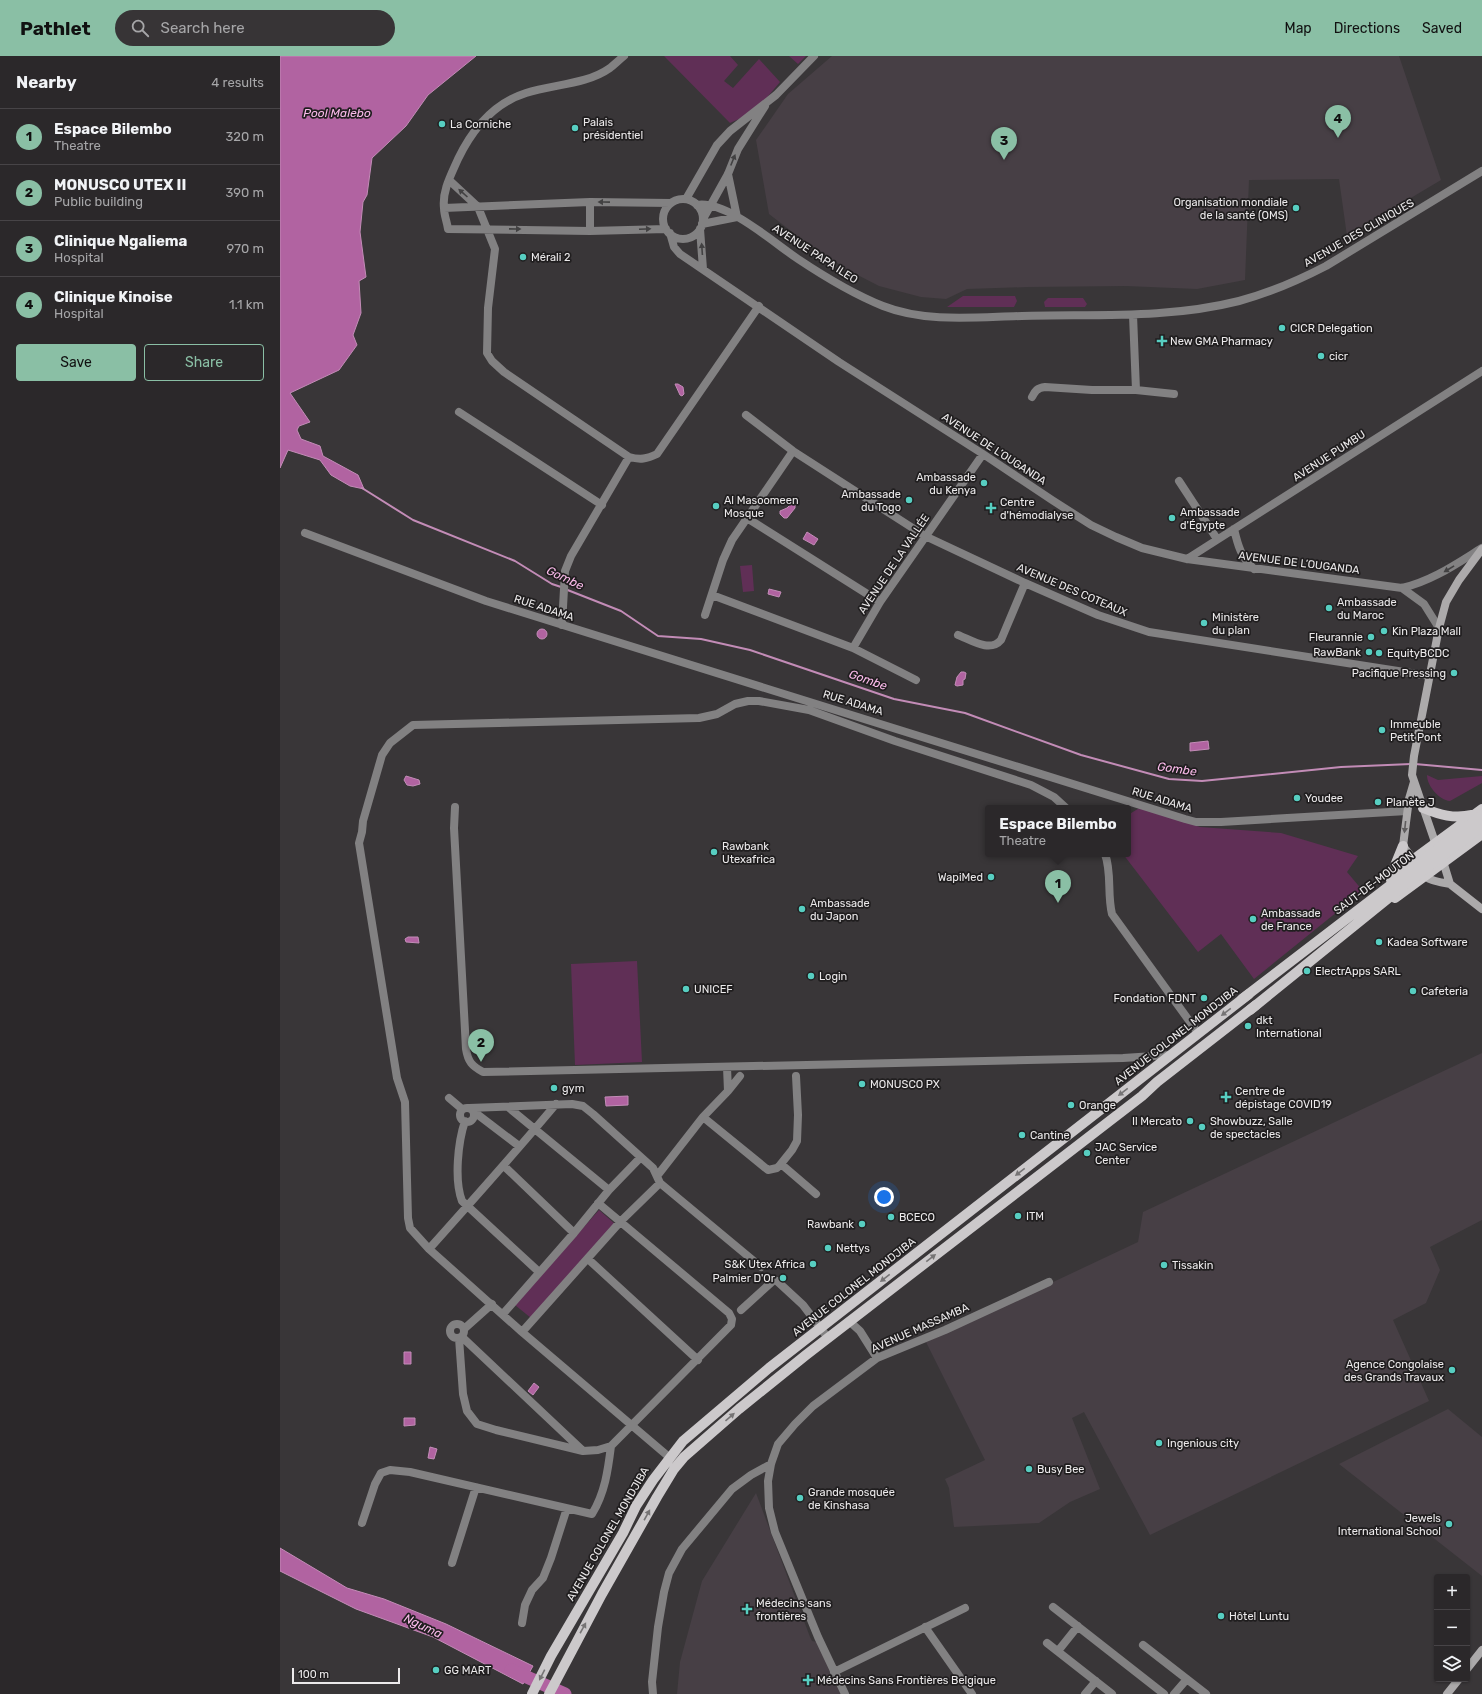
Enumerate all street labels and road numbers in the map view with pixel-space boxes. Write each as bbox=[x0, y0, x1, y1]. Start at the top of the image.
street label: AVENUE DES CLINIQUES bbox=[1302, 196, 1417, 270]
street label: AVENUE PAPA ILEO bbox=[770, 222, 860, 286]
street label: AVENUE DE L’OUGANDA bbox=[939, 410, 1049, 488]
street label: AVENUE PUMBU bbox=[1290, 428, 1368, 484]
street label: AVENUE DE LA VALLÉE bbox=[856, 511, 933, 616]
street label: AVENUE DE L’OUGANDA bbox=[1238, 549, 1361, 577]
street label: AVENUE DES COTEAUX bbox=[1015, 561, 1129, 619]
street label: RUE ADAMA bbox=[512, 592, 576, 624]
street label: RUE ADAMA bbox=[821, 688, 885, 719]
street label: RUE ADAMA bbox=[1130, 785, 1194, 816]
street label: SAUT-DE-MOUTON bbox=[1331, 849, 1417, 917]
street label: AVENUE COLONEL MONDJIBA bbox=[1112, 984, 1241, 1088]
street label: AVENUE COLONEL MONDJIBA bbox=[790, 1235, 919, 1339]
street label: AVENUE MASSAMBA bbox=[869, 1300, 972, 1355]
street label: AVENUE COLONEL MONDJIBA bbox=[564, 1464, 652, 1603]

